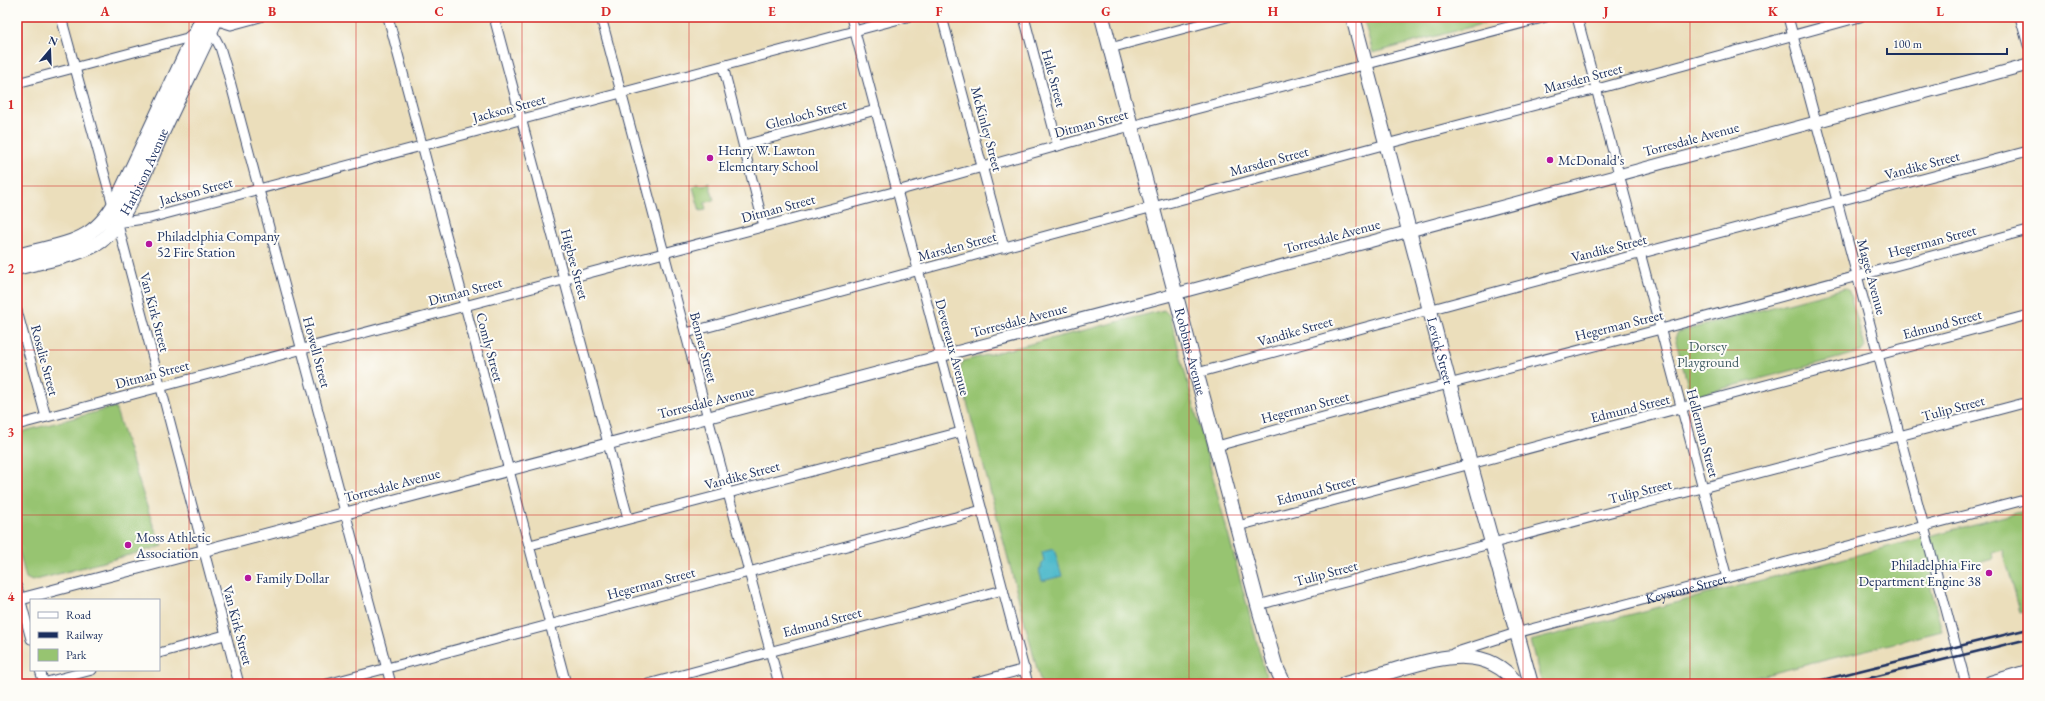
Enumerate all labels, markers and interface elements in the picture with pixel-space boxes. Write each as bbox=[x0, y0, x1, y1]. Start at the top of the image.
text: A bbox=[99, 3, 110, 20]
text: B bbox=[268, 3, 276, 20]
text: C bbox=[434, 3, 444, 20]
text: D bbox=[601, 3, 611, 20]
text: E bbox=[768, 3, 776, 20]
text: F bbox=[935, 3, 943, 20]
text: G bbox=[1101, 3, 1111, 20]
text: H bbox=[1268, 3, 1279, 20]
text: I bbox=[1437, 3, 1442, 20]
text: J bbox=[1602, 3, 1609, 20]
text: K bbox=[1768, 3, 1779, 20]
text: L bbox=[1936, 3, 1944, 20]
north arrow bbox=[30, 30, 70, 70]
scale bar bbox=[1887, 30, 2007, 56]
text: N bbox=[47, 32, 60, 49]
text: 100 m bbox=[1893, 36, 1923, 52]
street label: Hale Street bbox=[1038, 47, 1071, 110]
street label: Marsden Street bbox=[1542, 59, 1625, 97]
street label: McKinley Street bbox=[967, 85, 1007, 174]
street label: Jackson Street bbox=[469, 89, 548, 127]
street label: Glenloch Street bbox=[763, 94, 849, 133]
text: 1 bbox=[8, 96, 15, 113]
street label: Ditman Street bbox=[1052, 104, 1131, 142]
street label: Torresdale Avenue bbox=[1641, 117, 1741, 160]
street label: Harbison Avenue bbox=[116, 125, 172, 219]
place label: Henry W. Lawton Elementary School bbox=[718, 141, 819, 175]
street label: Marsden Street bbox=[1228, 142, 1311, 180]
street label: Vandike Street bbox=[1882, 146, 1962, 184]
place label: McDonald's bbox=[1558, 151, 1625, 169]
marker: Henry W. Lawton Elementary School bbox=[705, 153, 715, 163]
marker: McDonald's bbox=[1545, 155, 1555, 165]
street label: Jackson Street bbox=[156, 172, 235, 210]
street label: Ditman Street bbox=[739, 189, 818, 227]
street label: Torresdale Avenue bbox=[1282, 214, 1382, 257]
street label: Hegerman Street bbox=[1886, 220, 1979, 261]
place label: Philadelphia Company 52 Fire Station bbox=[157, 227, 280, 261]
street label: Higbee Street bbox=[557, 227, 593, 302]
street label: Marsden Street bbox=[916, 227, 999, 265]
street label: Vandike Street bbox=[1569, 230, 1649, 266]
street label: Magee Avenue bbox=[1853, 237, 1891, 317]
marker: Philadelphia Company 52 Fire Station bbox=[144, 239, 154, 249]
text: 2 bbox=[8, 260, 15, 277]
street label: Van Kirk Street bbox=[136, 270, 174, 354]
street label: Ditman Street bbox=[426, 272, 505, 310]
street label: Devereaux Avenue bbox=[931, 297, 975, 398]
street label: Torresdale Avenue bbox=[969, 298, 1069, 341]
street label: Hegerman Street bbox=[1573, 305, 1666, 345]
street label: Edmund Street bbox=[1901, 305, 1984, 343]
street label: Robbins Avenue bbox=[1171, 306, 1211, 398]
street label: Comly Street bbox=[472, 310, 508, 384]
street label: Benner Street bbox=[686, 310, 722, 385]
street label: Vandike Street bbox=[1255, 312, 1335, 350]
street label: Howell Street bbox=[299, 314, 335, 390]
street label: Levick Street bbox=[1423, 315, 1458, 387]
street label: Rosalie Street bbox=[27, 322, 63, 398]
park label: Dorsey Playground bbox=[1677, 337, 1740, 371]
street label: Ditman Street bbox=[113, 355, 192, 393]
street label: Torresdale Avenue bbox=[656, 381, 757, 423]
street label: Hegerman Street bbox=[1259, 386, 1352, 427]
street label: Hellerman Street bbox=[1683, 387, 1724, 480]
street label: Edmund Street bbox=[1589, 389, 1672, 427]
street label: Tulip Street bbox=[1920, 391, 1987, 425]
text: 3 bbox=[8, 424, 15, 441]
street label: Vandike Street bbox=[702, 456, 782, 494]
street label: Torresdale Avenue bbox=[342, 463, 442, 506]
street label: Edmund Street bbox=[1275, 471, 1358, 509]
street label: Tulip Street bbox=[1607, 474, 1674, 508]
place label: Moss Athletic Association bbox=[135, 528, 211, 562]
marker: Moss Athletic Association bbox=[123, 540, 133, 550]
street label: Tulip Street bbox=[1293, 556, 1360, 590]
place label: Philadelphia Fire Department Engine 38 bbox=[1859, 556, 1982, 590]
street label: Hegerman Street bbox=[605, 562, 698, 603]
marker: Philadelphia Fire Department Engine 38 bbox=[1984, 568, 1994, 578]
place label: Family Dollar bbox=[256, 569, 330, 587]
street label: Keystone Street bbox=[1643, 569, 1729, 608]
marker: Family Dollar bbox=[243, 573, 253, 583]
street label: Van Kirk Street bbox=[219, 583, 257, 667]
text: 4 bbox=[8, 588, 15, 605]
legend bbox=[30, 599, 160, 671]
street label: Edmund Street bbox=[781, 603, 864, 641]
text: Road bbox=[66, 607, 92, 623]
text: Railway bbox=[66, 627, 104, 643]
text: Park bbox=[66, 647, 87, 663]

